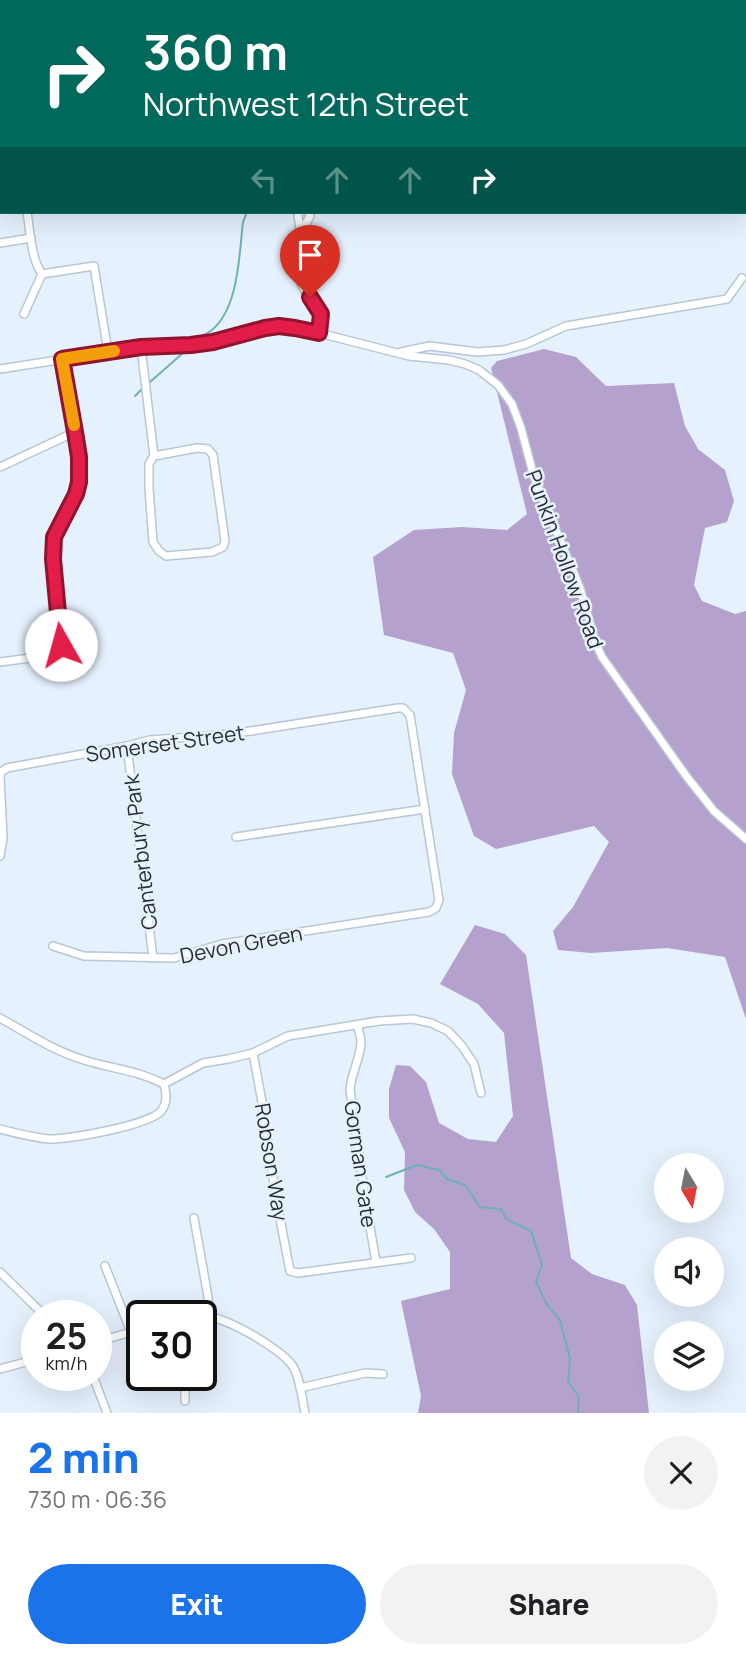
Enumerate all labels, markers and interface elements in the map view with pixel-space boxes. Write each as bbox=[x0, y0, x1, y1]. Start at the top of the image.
text: 360 m bbox=[143, 18, 288, 85]
icon: right bbox=[28, 28, 119, 119]
text: Northwest 12th Street bbox=[143, 82, 469, 126]
icon: left bbox=[245, 161, 283, 199]
icon: ahead bbox=[318, 161, 356, 199]
icon: ahead bbox=[391, 161, 429, 199]
icon: right bbox=[464, 161, 502, 199]
pin bbox=[280, 225, 340, 297]
icon: arrive bbox=[291, 236, 329, 274]
street label: Punkin Hollow Road bbox=[520, 466, 610, 652]
position arrow bbox=[24, 608, 98, 682]
street label: Somerset Street bbox=[84, 718, 246, 768]
street label: Canterbury Park bbox=[116, 772, 163, 931]
street label: Devon Green bbox=[177, 918, 305, 970]
street label: Gorman Gate bbox=[338, 1099, 384, 1229]
street label: Robson Way bbox=[249, 1101, 295, 1223]
north arrow bbox=[654, 1153, 724, 1223]
map controls bbox=[654, 1153, 724, 1391]
button: sound bbox=[654, 1237, 724, 1307]
speed limit sign: 30 bbox=[126, 1300, 217, 1391]
text: 25 bbox=[46, 1312, 87, 1360]
button: layers bbox=[654, 1321, 724, 1391]
text: km/h bbox=[46, 1351, 87, 1375]
text: 2 min bbox=[28, 1428, 139, 1486]
button: close bbox=[644, 1436, 718, 1510]
text: 730 m · 06:36 bbox=[28, 1483, 167, 1515]
button: Exit bbox=[28, 1564, 366, 1644]
button: Share bbox=[380, 1564, 718, 1644]

